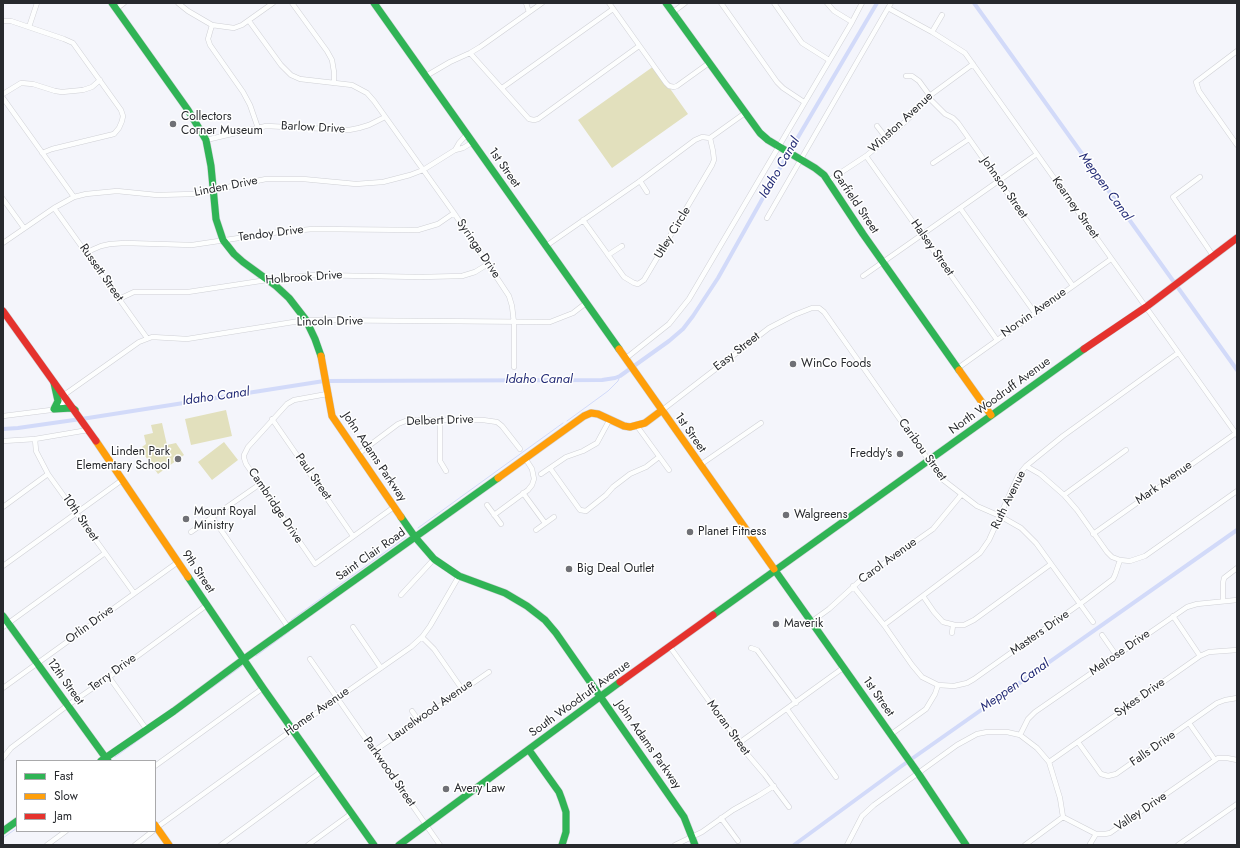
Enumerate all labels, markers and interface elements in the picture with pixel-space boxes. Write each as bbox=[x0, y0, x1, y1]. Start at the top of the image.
street label: Winston Avenue bbox=[866, 89, 936, 157]
place label: Collectors Corner Museum bbox=[181, 110, 263, 138]
marker: Collectors Corner Museum bbox=[168, 119, 178, 129]
street label: Barlow Drive bbox=[281, 119, 345, 137]
water label: Idaho Canal bbox=[756, 135, 804, 201]
street label: 1st Street bbox=[485, 145, 523, 191]
water label: Meppen Canal bbox=[1075, 150, 1135, 224]
street label: Johnson Street bbox=[977, 154, 1031, 222]
street label: Garfield Street bbox=[828, 167, 882, 237]
street label: Linden Drive bbox=[193, 174, 259, 200]
street label: Kearney Street bbox=[1048, 174, 1102, 242]
street label: Utley Circle bbox=[652, 204, 694, 262]
street label: Syringa Drive bbox=[453, 217, 503, 281]
street label: Halsey Street bbox=[907, 217, 957, 279]
street label: Tendoy Drive bbox=[238, 223, 304, 245]
street label: Russett Street bbox=[76, 241, 126, 305]
street label: Holbrook Drive bbox=[265, 268, 343, 288]
street label: Norvin Avenue bbox=[999, 285, 1069, 341]
street label: Lincoln Drive bbox=[297, 314, 363, 330]
street label: Easy Street bbox=[711, 330, 763, 374]
street label: North Woodruff Avenue bbox=[946, 354, 1054, 438]
place label: WinCo Foods bbox=[801, 357, 871, 371]
marker: WinCo Foods bbox=[788, 359, 798, 369]
water label: Idaho Canal bbox=[505, 372, 573, 388]
water label: Idaho Canal bbox=[182, 385, 250, 409]
street label: John Adams Parkway bbox=[339, 410, 409, 504]
street label: 1st Street bbox=[671, 410, 709, 456]
street label: Delbert Drive bbox=[406, 413, 474, 429]
street label: Caribou Street bbox=[895, 416, 949, 484]
place label: Linden Park Elementary School bbox=[76, 445, 170, 473]
place label: Freddy's bbox=[850, 447, 892, 461]
marker: Freddy's bbox=[895, 449, 905, 459]
street label: Paul Street bbox=[292, 451, 334, 503]
marker: Linden Park Elementary School bbox=[173, 454, 183, 464]
street label: Mark Avenue bbox=[1133, 458, 1195, 508]
street label: Cambridge Drive bbox=[245, 466, 305, 546]
street label: Ruth Avenue bbox=[989, 468, 1029, 532]
street label: 10th Street bbox=[59, 492, 101, 544]
place label: Mount Royal Ministry bbox=[194, 505, 256, 533]
place label: Walgreens bbox=[794, 508, 847, 522]
marker: Walgreens bbox=[781, 510, 791, 520]
marker: Mount Royal Ministry bbox=[181, 514, 191, 524]
place label: Planet Fitness bbox=[698, 525, 766, 539]
street label: Saint Clair Road bbox=[333, 526, 409, 584]
marker: Planet Fitness bbox=[685, 527, 695, 537]
street label: Carol Avenue bbox=[856, 535, 920, 587]
street label: 9th Street bbox=[179, 548, 217, 596]
place label: Big Deal Outlet bbox=[577, 562, 654, 576]
marker: Big Deal Outlet bbox=[564, 564, 574, 574]
street label: Orlin Drive bbox=[63, 603, 117, 647]
street label: Masters Drive bbox=[1008, 607, 1072, 659]
place label: Maverik bbox=[784, 617, 823, 631]
marker: Maverik bbox=[771, 619, 781, 629]
street label: Melrose Drive bbox=[1087, 627, 1153, 679]
street label: Terry Drive bbox=[87, 651, 139, 695]
street label: 12th Street bbox=[43, 656, 87, 708]
water label: Meppen Canal bbox=[977, 656, 1053, 716]
street label: South Woodruff Avenue bbox=[527, 658, 633, 740]
street label: 1st Street bbox=[859, 674, 897, 720]
street label: Sykes Drive bbox=[1112, 675, 1168, 721]
street label: Laurelwood Avenue bbox=[386, 677, 476, 745]
street label: Homer Avenue bbox=[282, 684, 352, 740]
street label: John Adams Parkway bbox=[612, 698, 684, 792]
street label: Moran Street bbox=[703, 698, 753, 758]
street label: Falls Drive bbox=[1128, 728, 1178, 770]
street label: Parkwood Street bbox=[360, 734, 418, 810]
legend bbox=[16, 760, 156, 832]
text: Fast bbox=[54, 767, 73, 785]
place label: Avery Law bbox=[454, 782, 505, 796]
marker: Avery Law bbox=[441, 784, 451, 794]
text: Slow bbox=[54, 787, 78, 805]
street label: Valley Drive bbox=[1112, 789, 1170, 835]
text: Jam bbox=[54, 807, 72, 825]

